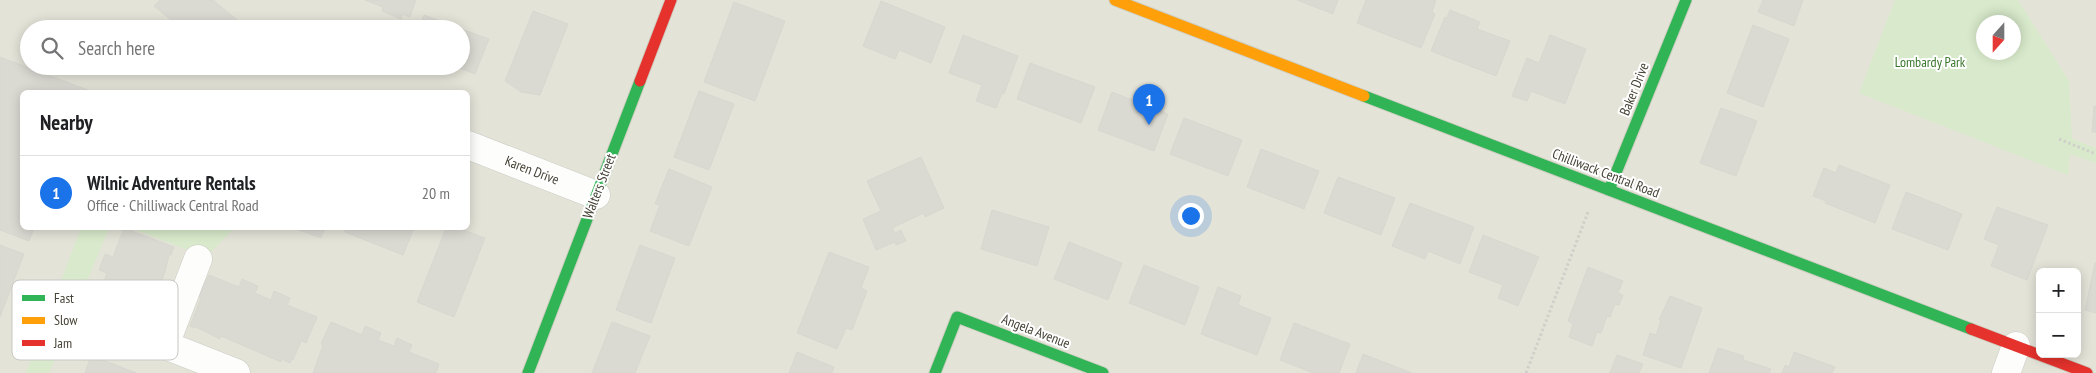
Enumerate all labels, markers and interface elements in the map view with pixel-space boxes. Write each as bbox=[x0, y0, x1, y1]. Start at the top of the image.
north arrow bbox=[1976, 15, 2021, 60]
search box bbox=[20, 20, 470, 75]
icon: search bbox=[38, 34, 66, 62]
text: Search here bbox=[78, 36, 155, 60]
park label: Lombardy Park bbox=[1895, 53, 1966, 71]
street label: Baker Drive bbox=[1615, 60, 1653, 118]
pin: 1 bbox=[1133, 84, 1165, 125]
text: Nearby bbox=[40, 109, 93, 136]
street label: Chilliwack Central Road bbox=[1550, 144, 1662, 202]
street label: Karen Drive bbox=[502, 151, 562, 189]
street label: Walters Street bbox=[578, 151, 620, 221]
text: Wilnic Adventure Rentals bbox=[87, 171, 256, 195]
text: 1 bbox=[52, 183, 60, 203]
text: 20 m bbox=[422, 183, 450, 203]
text: Office · Chilliwack Central Road bbox=[87, 195, 259, 215]
your location bbox=[1178, 203, 1204, 229]
map controls bbox=[2036, 268, 2081, 358]
button: + bbox=[2036, 268, 2081, 313]
legend bbox=[12, 280, 178, 360]
text: Fast bbox=[54, 289, 74, 307]
street label: Angela Avenue bbox=[999, 310, 1073, 352]
text: Slow bbox=[54, 311, 78, 329]
button: − bbox=[2036, 313, 2081, 358]
text: Jam bbox=[53, 334, 72, 352]

